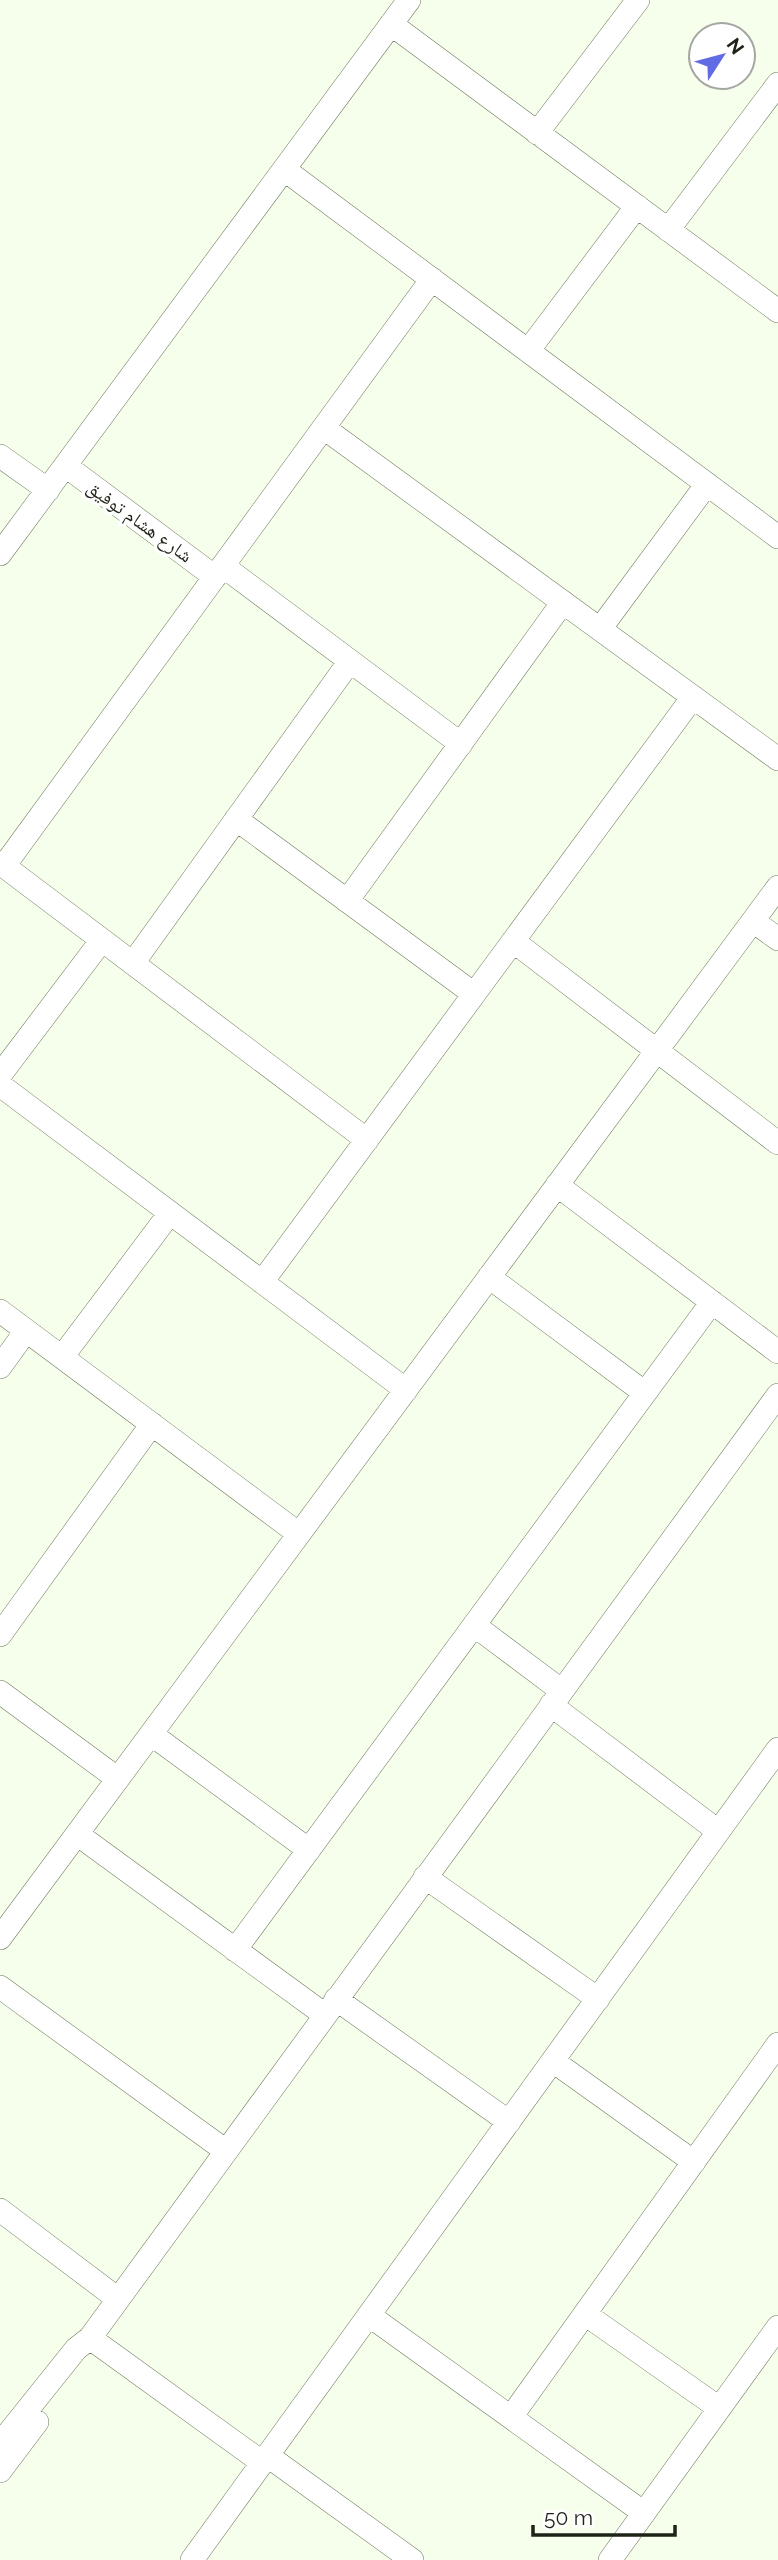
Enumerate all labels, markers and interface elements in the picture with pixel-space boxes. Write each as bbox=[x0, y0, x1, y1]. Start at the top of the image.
north arrow bbox=[687, 21, 757, 91]
text: N bbox=[723, 34, 749, 58]
street label: شارع هشام توفيق bbox=[81, 475, 197, 569]
scale bar bbox=[533, 2494, 675, 2538]
text: 50 m bbox=[544, 2505, 593, 2530]

